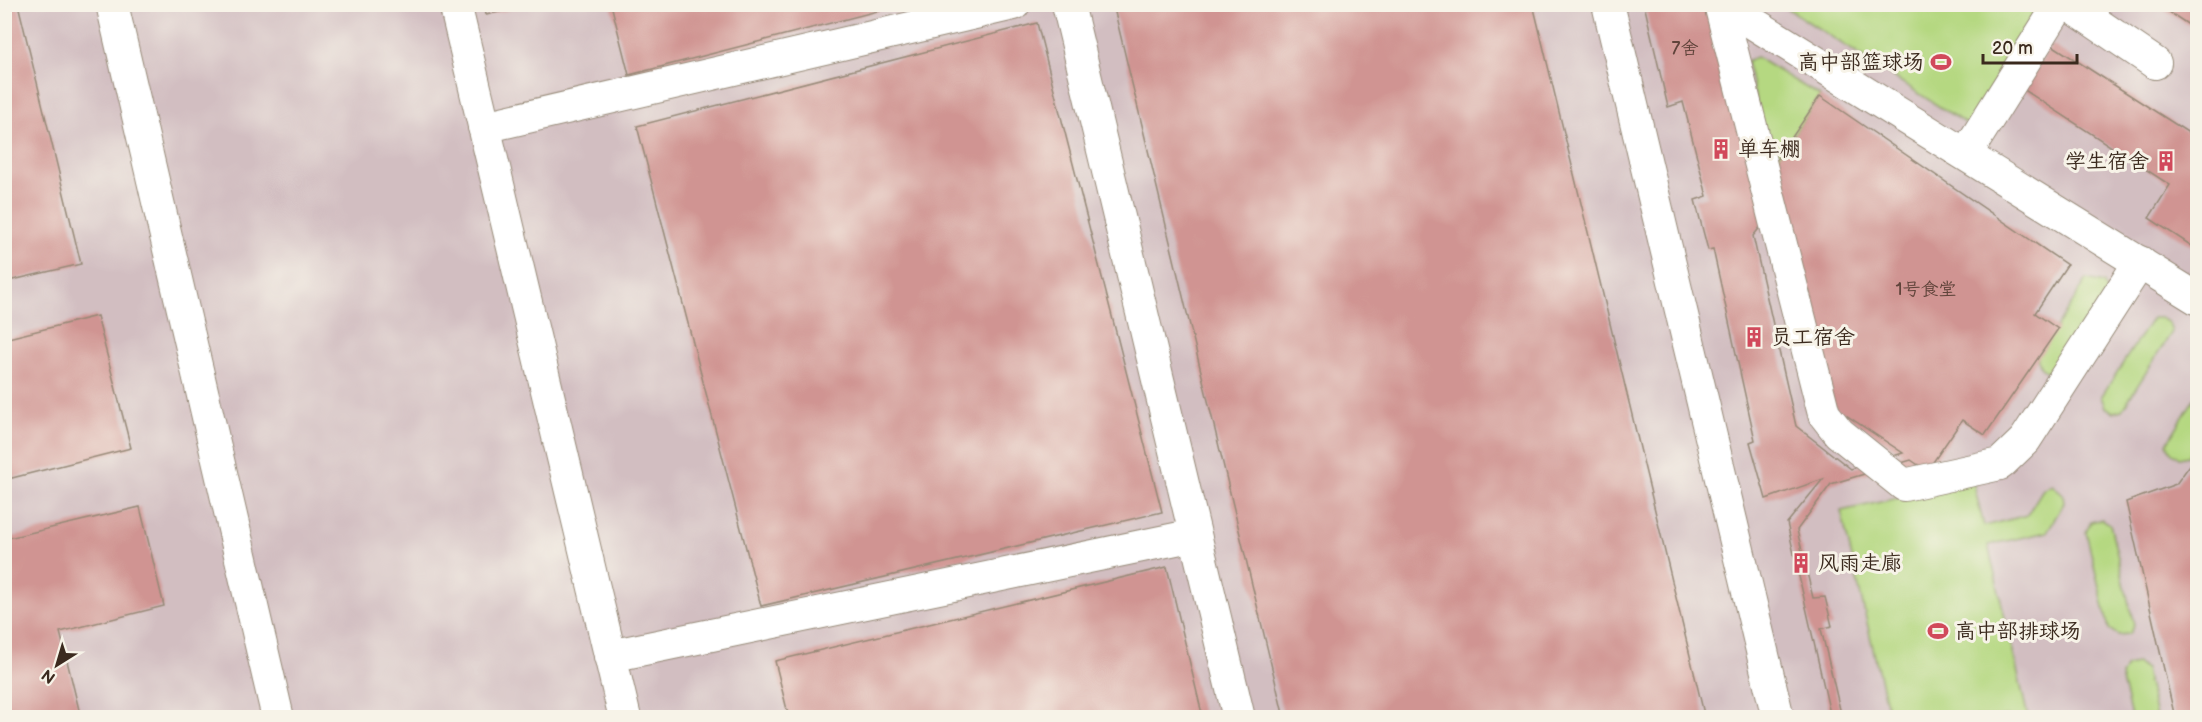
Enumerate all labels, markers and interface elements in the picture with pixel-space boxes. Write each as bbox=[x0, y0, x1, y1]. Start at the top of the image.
scale bar bbox=[1983, 27, 2078, 65]
house number: 7舍 bbox=[1672, 38, 1698, 59]
text: 20 m bbox=[1992, 38, 2033, 59]
place label: 高中部篮球场 bbox=[1798, 50, 1924, 75]
sports icon: 高中部篮球场 bbox=[1929, 50, 1953, 74]
building icon: 单车棚 bbox=[1709, 137, 1733, 161]
place label: 单车棚 bbox=[1738, 137, 1801, 162]
place label: 学生宿舍 bbox=[2065, 149, 2149, 174]
building icon: 学生宿舍 bbox=[2154, 149, 2178, 173]
house number: 1号食堂 bbox=[1896, 279, 1956, 300]
building icon: 员工宿舍 bbox=[1742, 325, 1766, 349]
place label: 员工宿舍 bbox=[1771, 325, 1855, 350]
building icon: 风雨走廊 bbox=[1789, 551, 1813, 575]
place label: 风雨走廊 bbox=[1818, 551, 1902, 576]
sports icon: 高中部排球场 bbox=[1926, 619, 1950, 643]
place label: 高中部排球场 bbox=[1955, 619, 2081, 644]
north arrow bbox=[27, 635, 87, 695]
text: N bbox=[38, 665, 59, 687]

